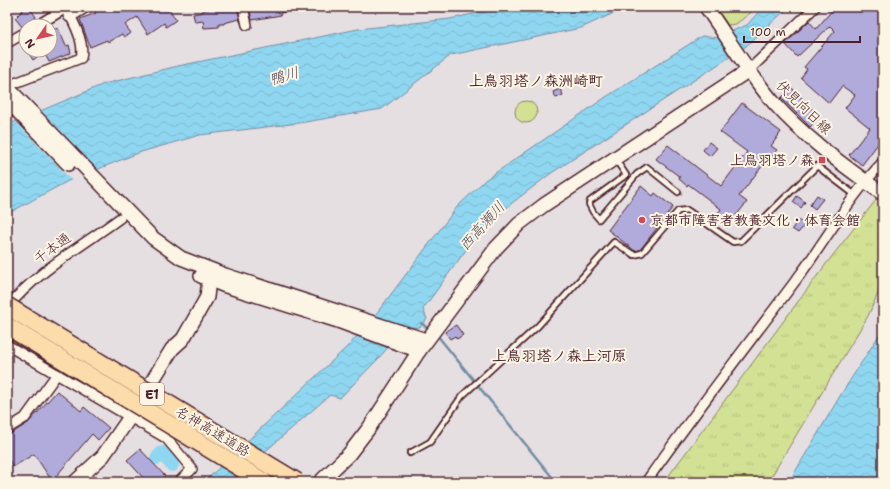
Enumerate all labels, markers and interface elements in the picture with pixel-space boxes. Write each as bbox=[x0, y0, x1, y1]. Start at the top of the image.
north arrow bbox=[18, 18, 58, 58]
scale bar bbox=[744, 18, 860, 44]
text: 100 m bbox=[750, 24, 786, 40]
text: N bbox=[21, 35, 39, 51]
water label: 鴨川 bbox=[267, 62, 301, 90]
district label: 上鳥羽塔ノ森洲崎町 bbox=[468, 71, 604, 91]
street label: 伏見向日線 bbox=[773, 76, 835, 138]
place label: 上鳥羽塔ノ森 bbox=[730, 151, 814, 169]
marker: 上鳥羽塔ノ森 bbox=[817, 155, 827, 165]
water label: 西高瀬川 bbox=[454, 197, 510, 255]
place label: 京都市障害者教養文化・体育会館 bbox=[650, 211, 860, 229]
marker: 京都市障害者教養文化・体育会館 bbox=[637, 215, 647, 225]
street label: 千本通 bbox=[30, 228, 74, 268]
district label: 上鳥羽塔ノ森上河原 bbox=[491, 346, 627, 366]
road number: E1 bbox=[140, 383, 164, 405]
street label: 名神高速道路 bbox=[172, 402, 254, 460]

